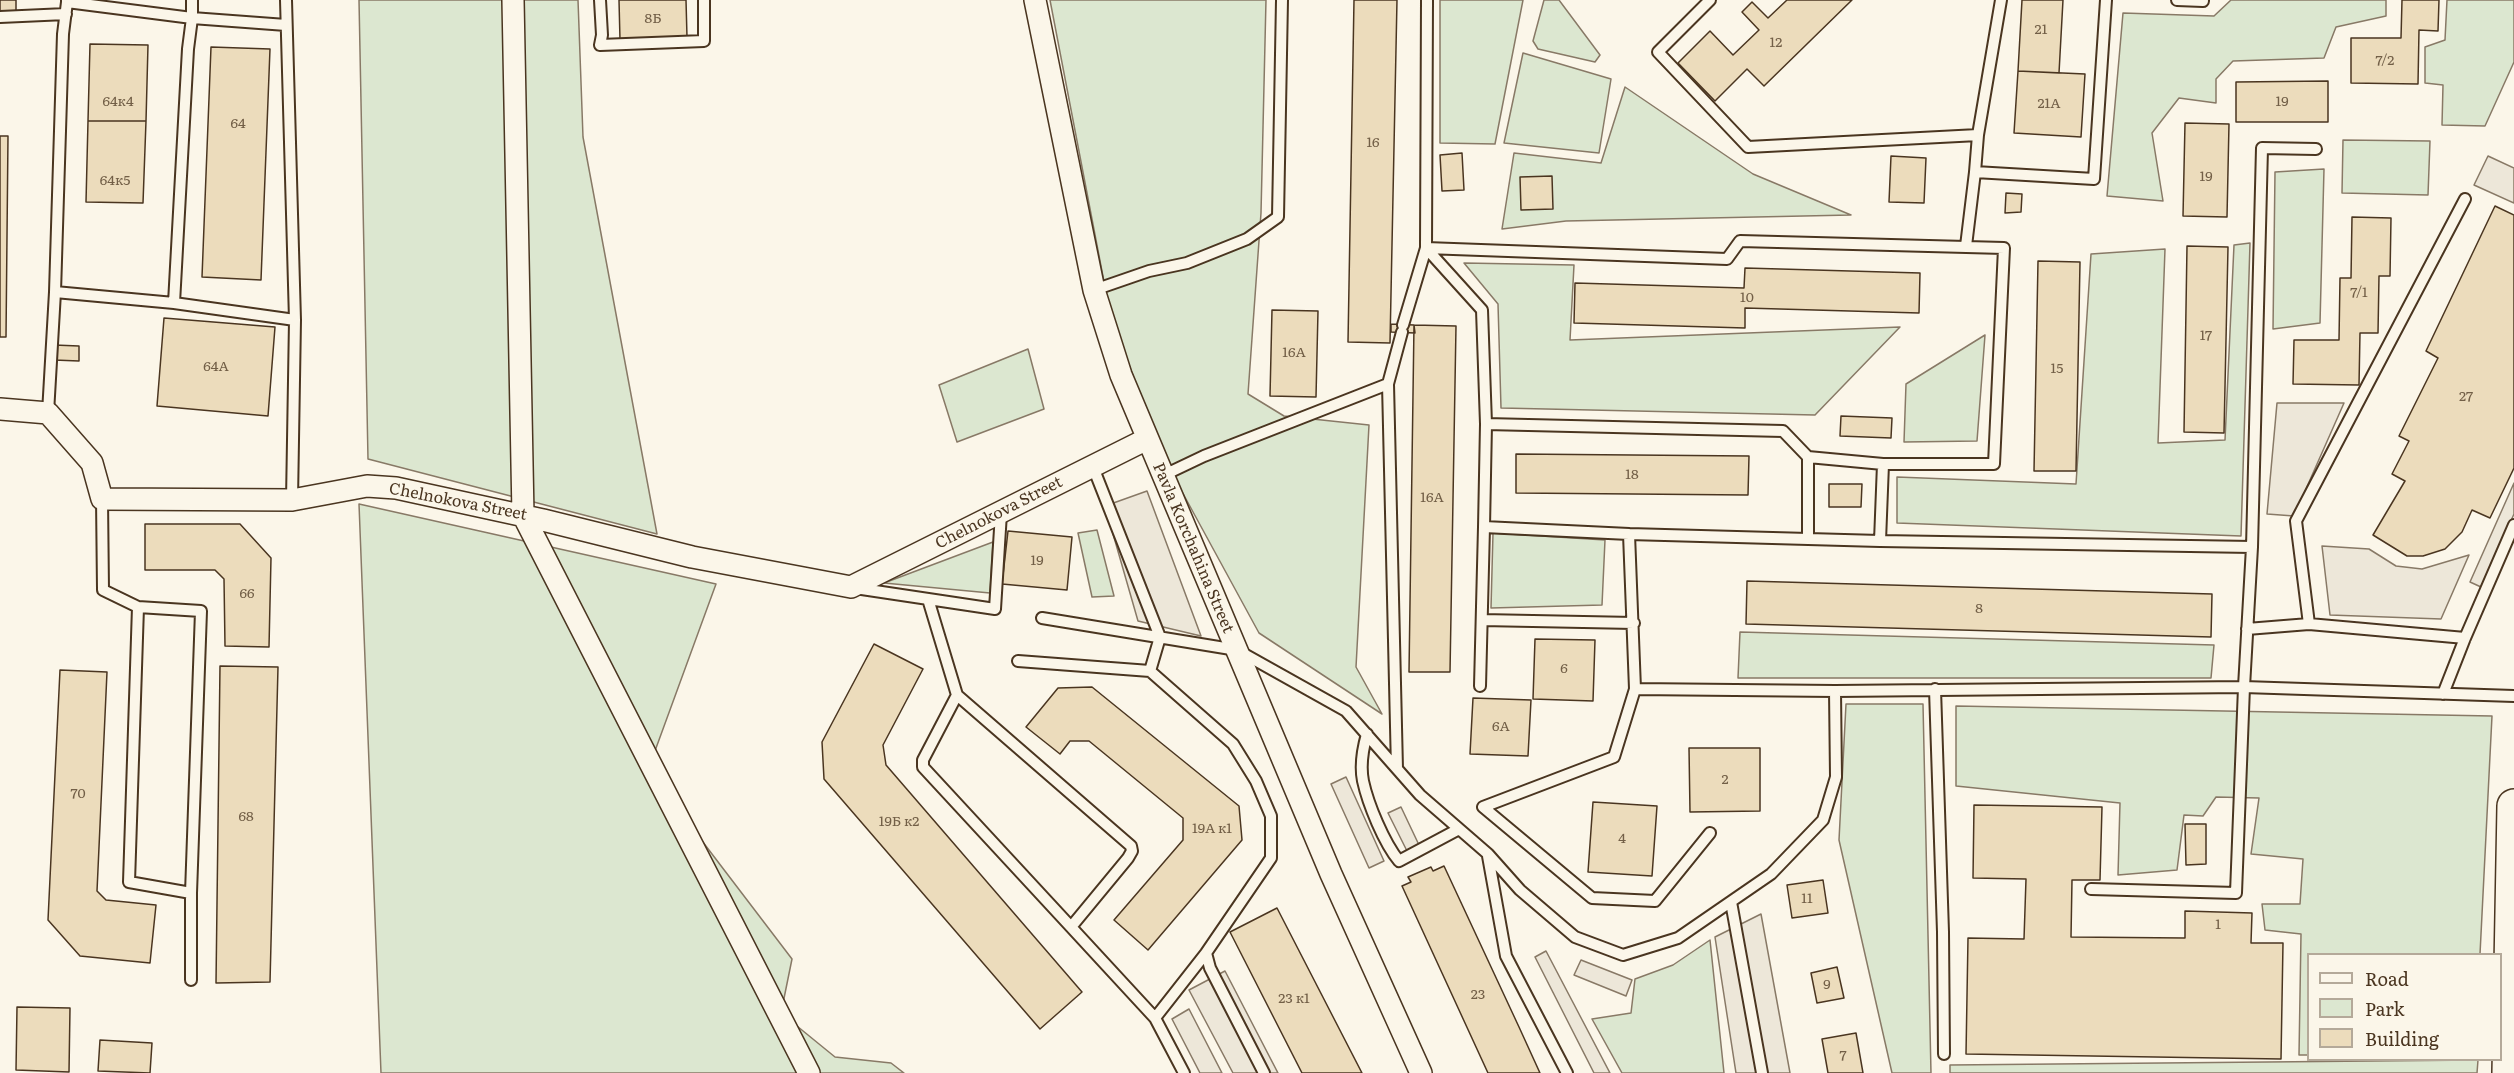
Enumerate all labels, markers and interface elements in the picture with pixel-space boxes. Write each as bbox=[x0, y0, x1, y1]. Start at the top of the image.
house number: 8Б bbox=[644, 11, 662, 27]
house number: 21 bbox=[2035, 22, 2047, 38]
house number: 12 bbox=[1770, 35, 1782, 51]
house number: 7/2 bbox=[2376, 53, 2394, 69]
house number: 64к4 bbox=[102, 94, 134, 110]
house number: 19 bbox=[2275, 94, 2289, 110]
house number: 21А bbox=[2037, 96, 2061, 112]
house number: 64 bbox=[230, 116, 246, 132]
house number: 16 bbox=[1366, 135, 1380, 151]
house number: 19 bbox=[2199, 169, 2213, 185]
house number: 64к5 bbox=[100, 173, 130, 189]
house number: 7/1 bbox=[2350, 285, 2368, 301]
house number: 10 bbox=[1740, 290, 1754, 306]
house number: 17 bbox=[2200, 328, 2212, 344]
house number: 16А bbox=[1282, 345, 1306, 361]
house number: 64А bbox=[203, 359, 229, 375]
house number: 15 bbox=[2051, 361, 2063, 377]
house number: 27 bbox=[2459, 389, 2473, 405]
street label: Pavla Korchahina Street bbox=[1148, 460, 1238, 636]
house number: 18 bbox=[1625, 467, 1639, 483]
street label: Chelnokova Street bbox=[932, 473, 1066, 553]
street label: Chelnokova Street bbox=[387, 479, 529, 525]
house number: 16А bbox=[1420, 490, 1444, 506]
house number: 19 bbox=[1030, 553, 1044, 569]
house number: 66 bbox=[239, 586, 255, 602]
house number: 8 bbox=[1975, 601, 1983, 617]
house number: 6 bbox=[1560, 661, 1568, 677]
house number: 6А bbox=[1492, 719, 1510, 735]
house number: 2 bbox=[1721, 772, 1729, 788]
house number: 70 bbox=[70, 786, 86, 802]
house number: 68 bbox=[238, 809, 254, 825]
house number: 19Б к2 bbox=[879, 814, 919, 830]
house number: 19А к1 bbox=[1192, 821, 1232, 837]
house number: 4 bbox=[1618, 831, 1626, 847]
house number: 11 bbox=[1801, 891, 1813, 907]
house number: 1 bbox=[2215, 917, 2221, 933]
legend bbox=[2307, 953, 2502, 1061]
text: Road bbox=[2365, 965, 2409, 992]
house number: 9 bbox=[1823, 977, 1831, 993]
house number: 23 bbox=[1471, 987, 1485, 1003]
house number: 23 к1 bbox=[1278, 991, 1310, 1007]
text: Park bbox=[2365, 995, 2404, 1022]
text: Building bbox=[2365, 1025, 2439, 1052]
house number: 7 bbox=[1839, 1048, 1847, 1064]

